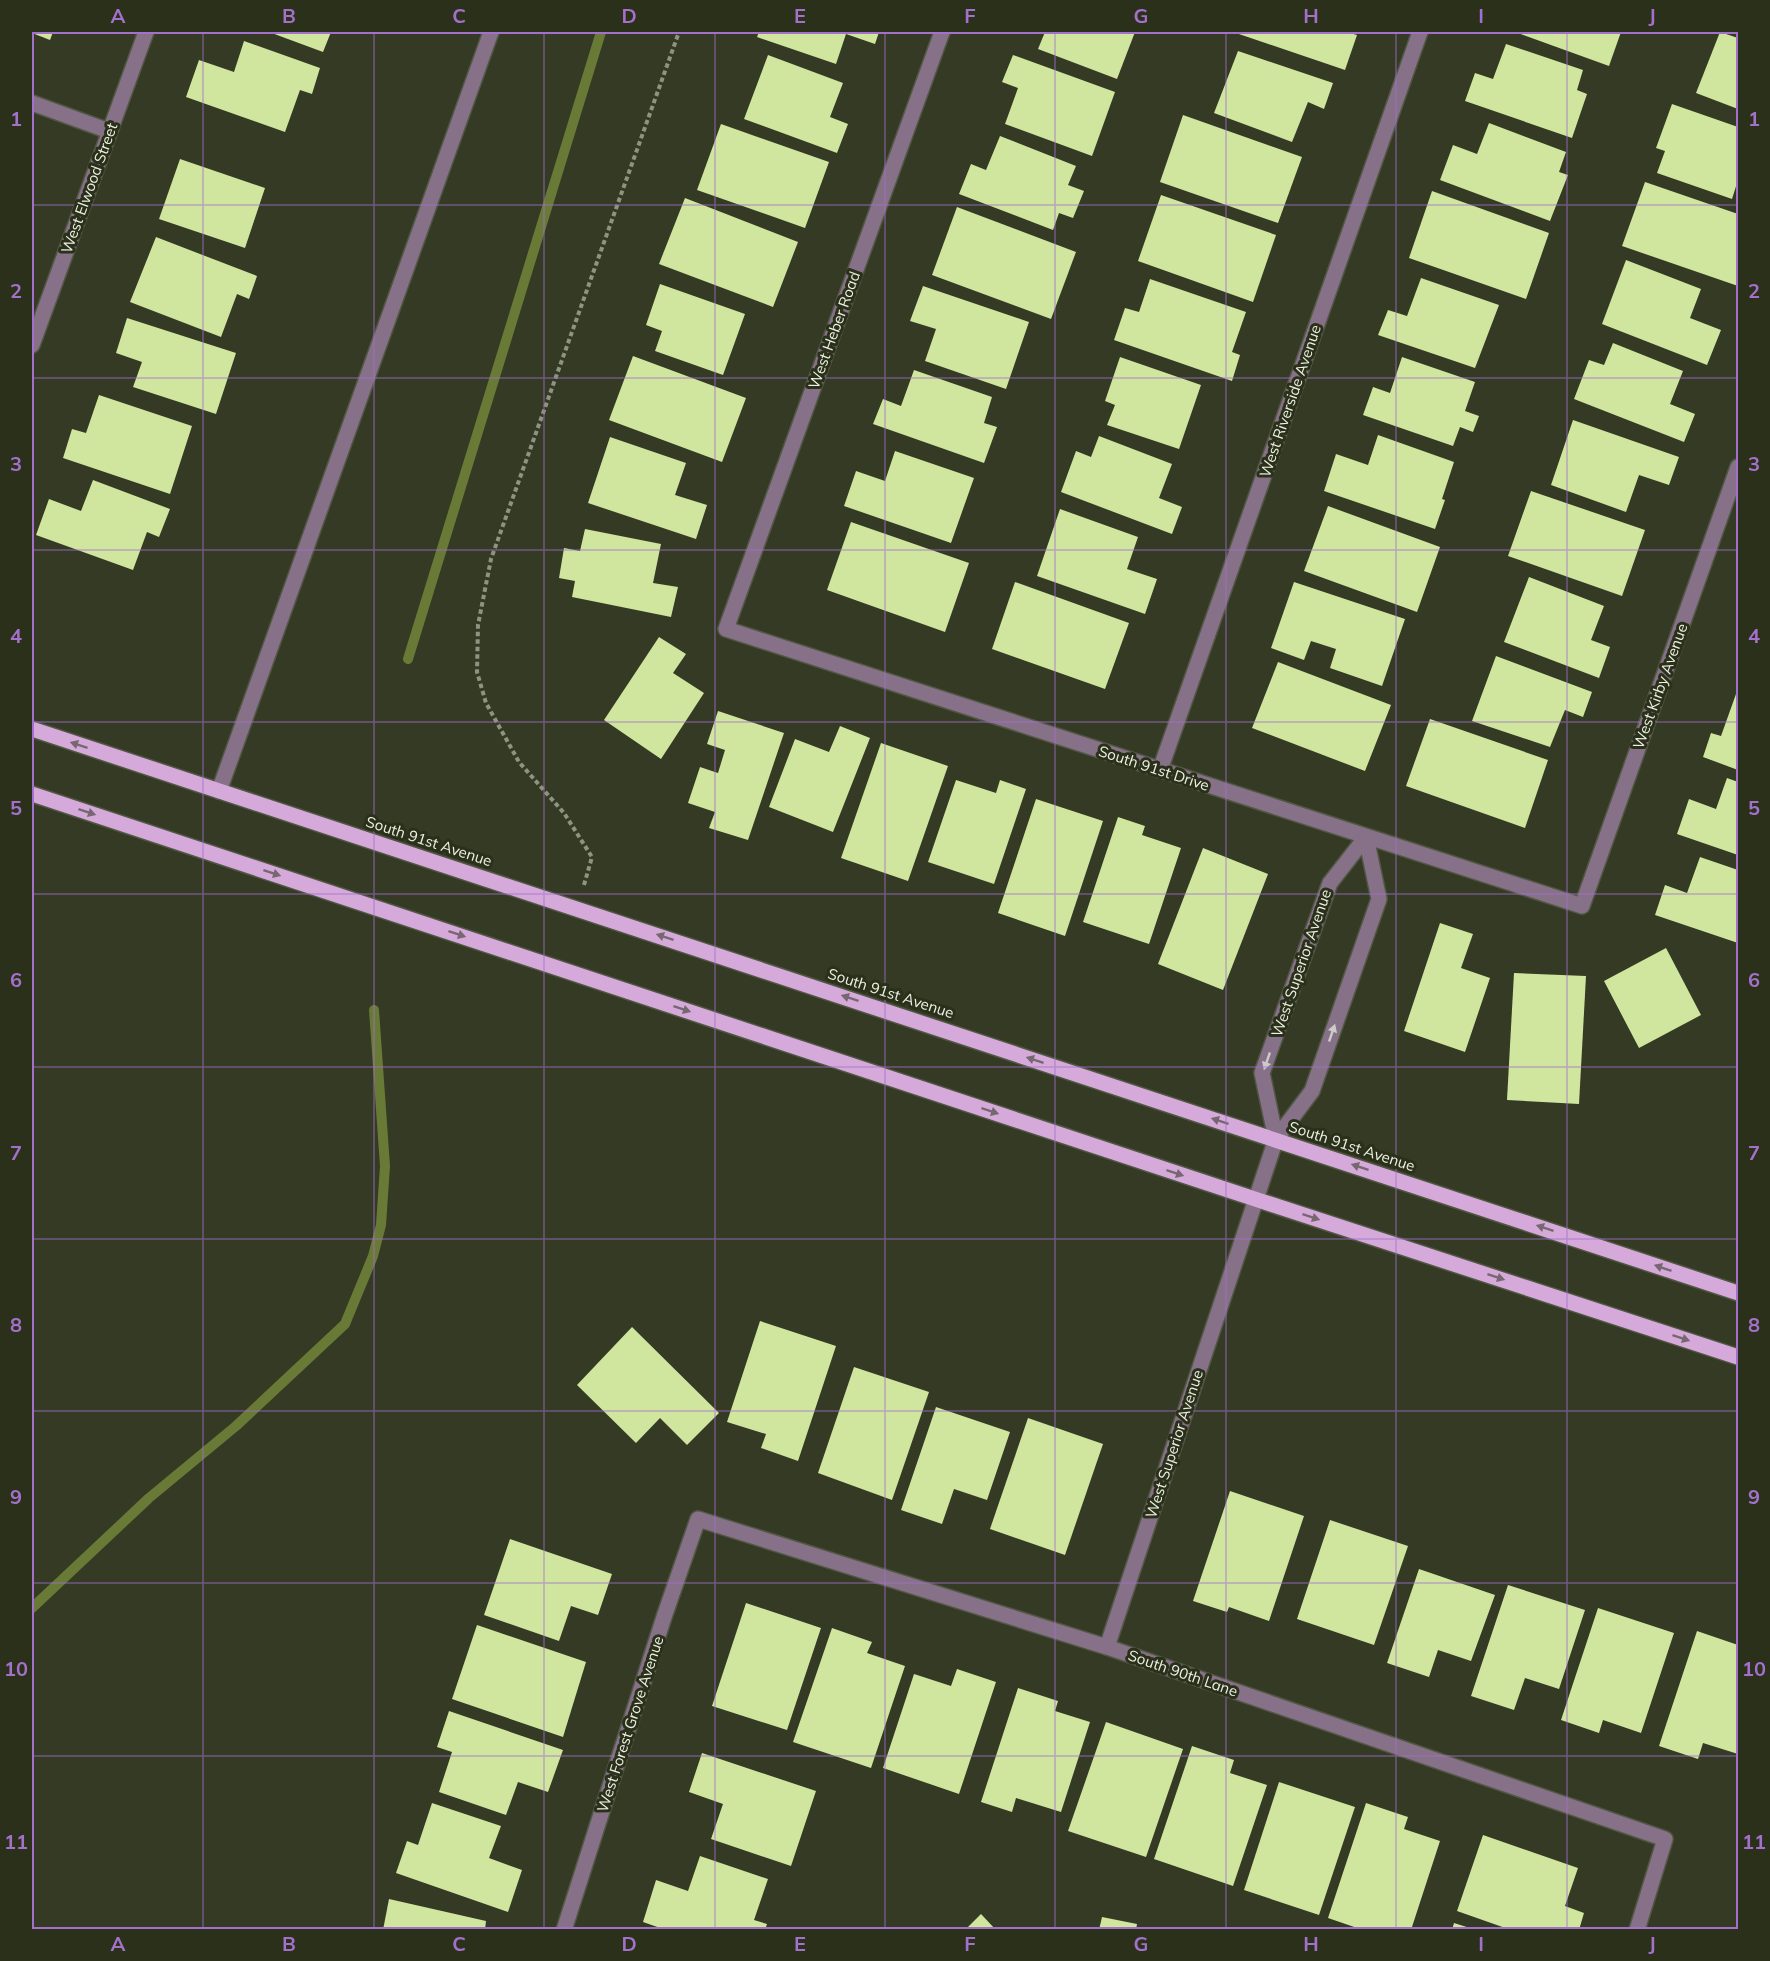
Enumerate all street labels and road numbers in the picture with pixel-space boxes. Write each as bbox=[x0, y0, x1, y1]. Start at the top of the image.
street label: West Elwood Street bbox=[57, 120, 121, 256]
street label: West Heber Road bbox=[804, 269, 864, 391]
street label: West Riverside Avenue bbox=[1255, 322, 1325, 480]
street label: West Kirby Avenue bbox=[1628, 621, 1692, 751]
street label: South 91st Drive bbox=[1096, 741, 1212, 795]
street label: South 91st Avenue bbox=[364, 812, 494, 870]
street label: West Superior Avenue bbox=[1267, 887, 1335, 1039]
street label: South 91st Avenue bbox=[826, 964, 956, 1022]
street label: South 91st Avenue bbox=[1287, 1117, 1417, 1175]
street label: West Superior Avenue bbox=[1141, 1367, 1207, 1521]
street label: West Forest Grove Avenue bbox=[593, 1633, 667, 1815]
street label: South 90th Lane bbox=[1126, 1645, 1240, 1701]

